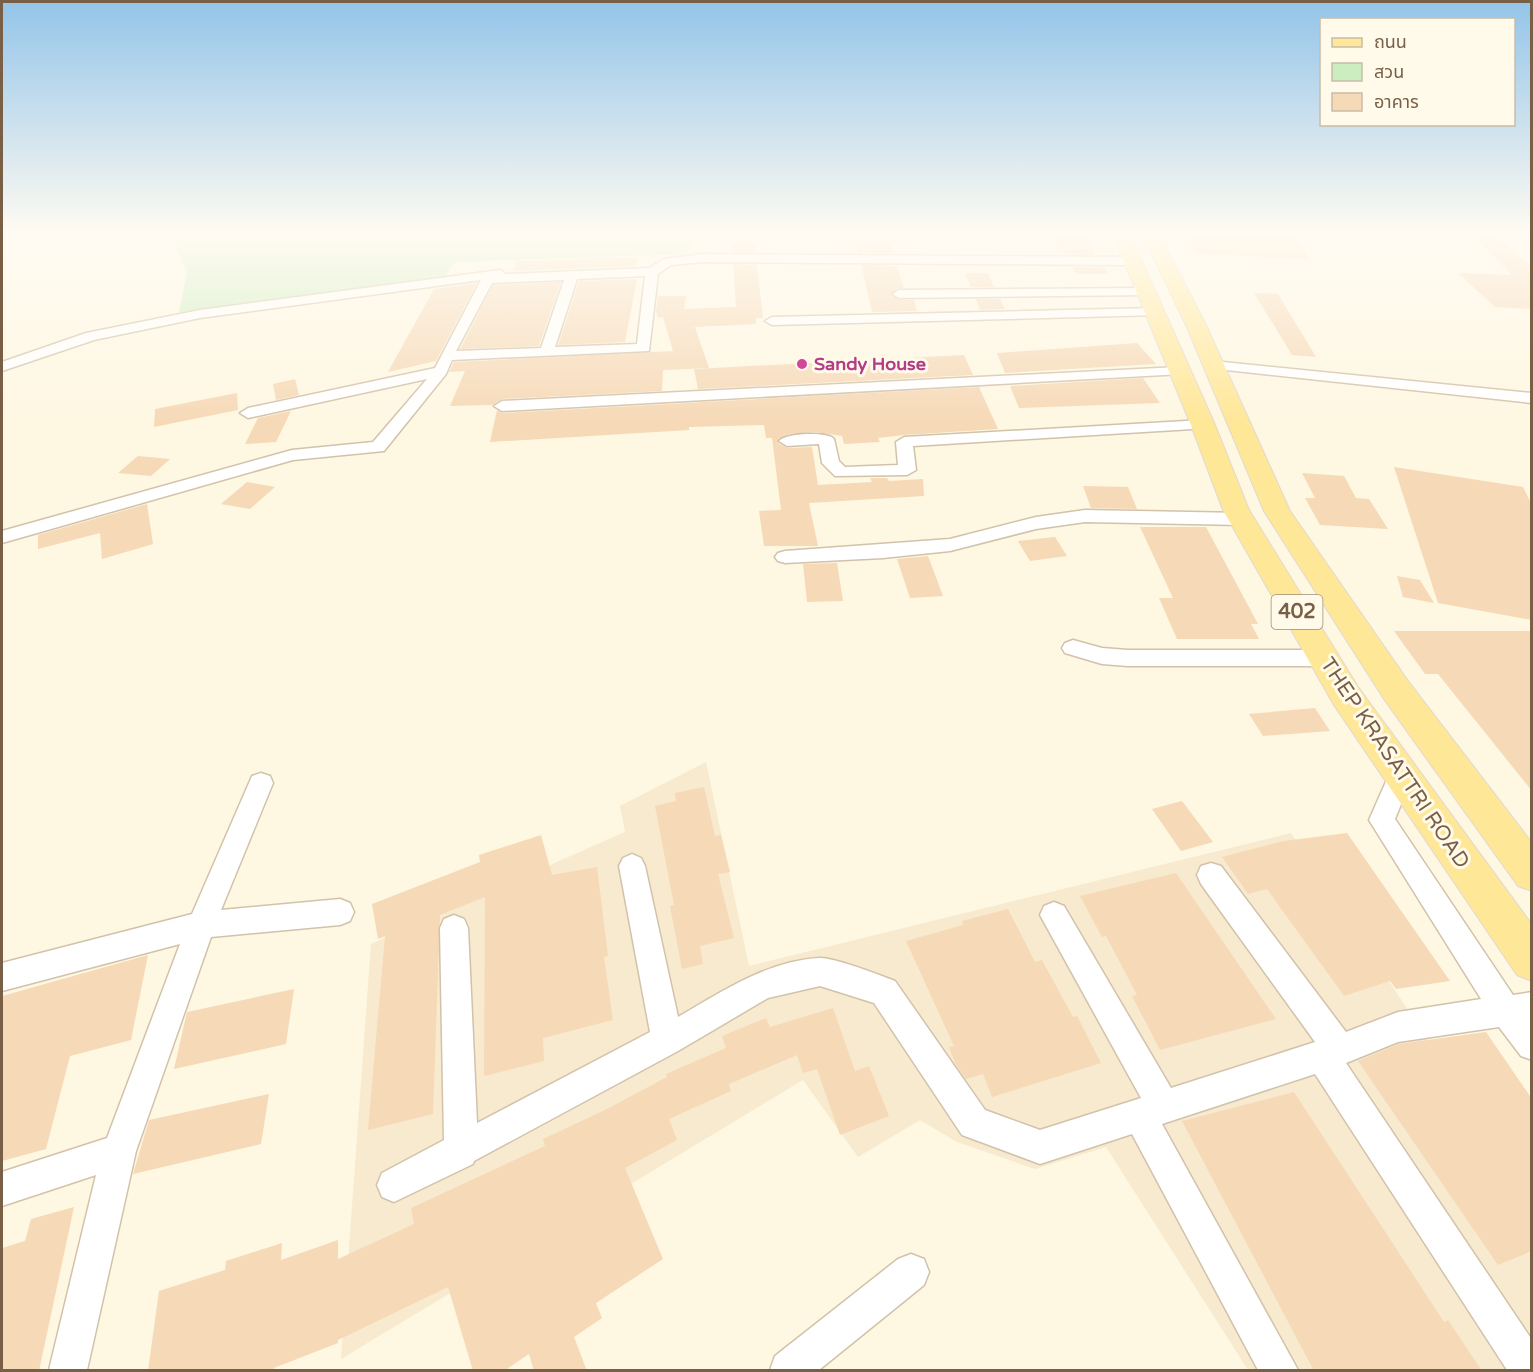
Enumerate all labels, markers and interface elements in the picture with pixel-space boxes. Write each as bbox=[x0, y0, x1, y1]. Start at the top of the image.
legend bbox=[1320, 18, 1515, 126]
text: ถนน bbox=[1374, 31, 1407, 53]
text: สวน bbox=[1374, 61, 1404, 83]
text: อาคาร bbox=[1374, 91, 1419, 113]
place label: Sandy House bbox=[814, 353, 926, 375]
marker: Sandy House bbox=[795, 357, 809, 371]
road number: 402 bbox=[1272, 595, 1322, 629]
street label: THEP KRASATTRI ROAD bbox=[1315, 653, 1475, 873]

